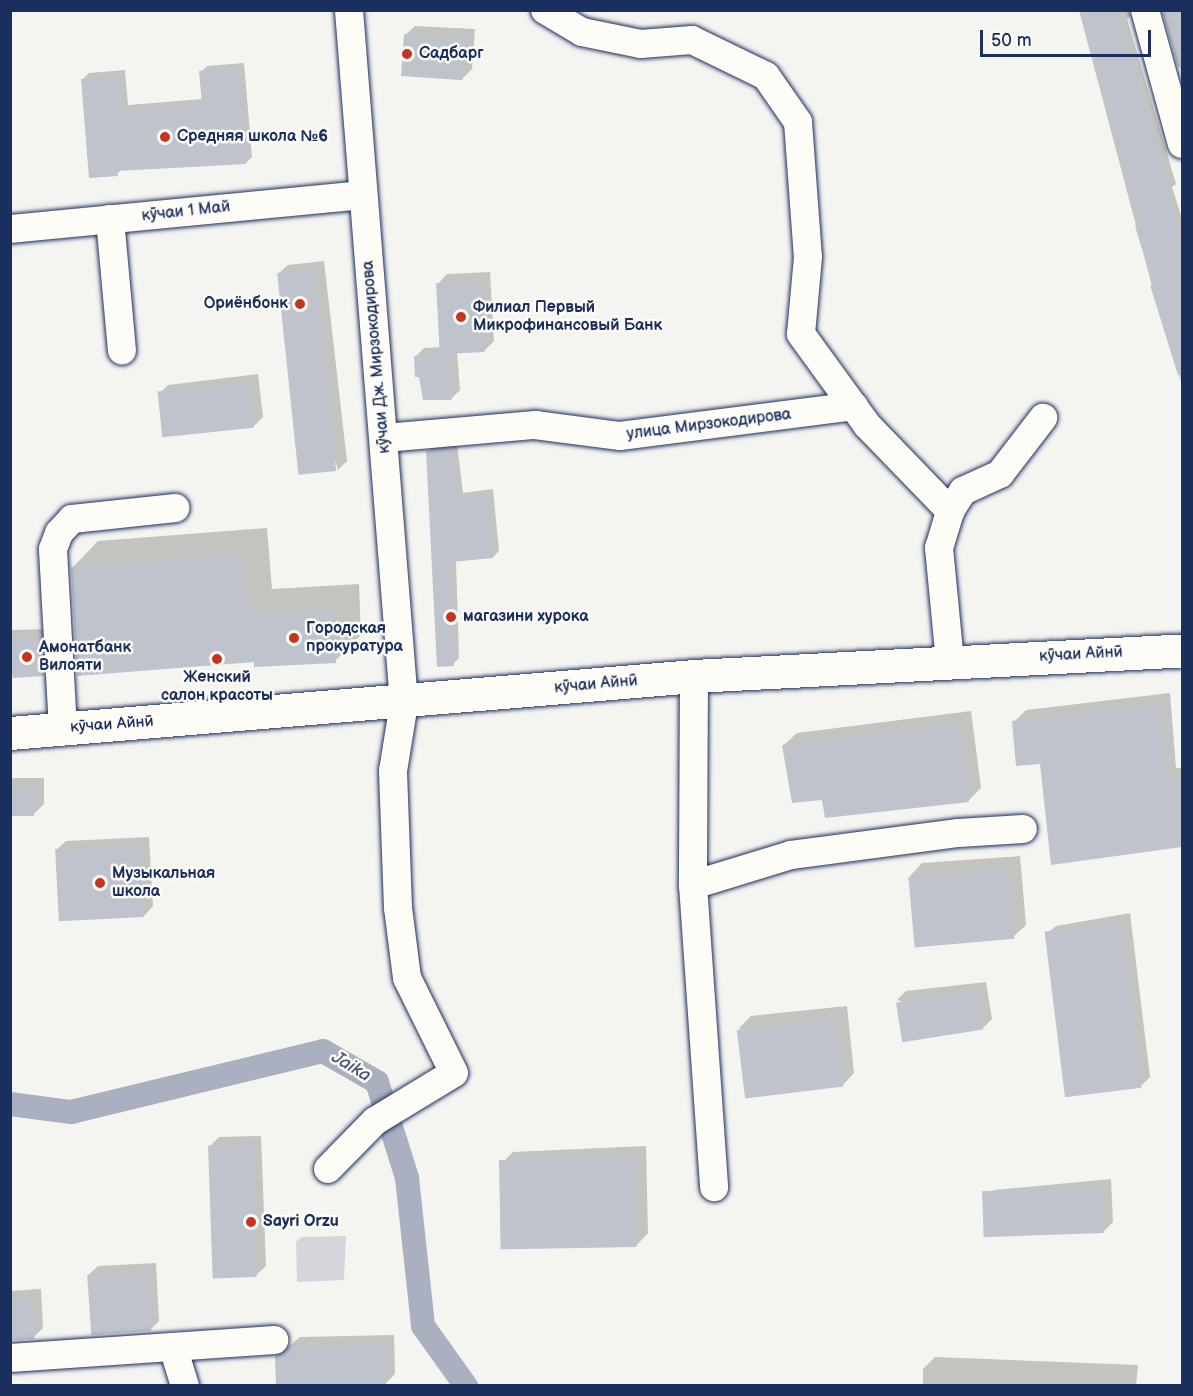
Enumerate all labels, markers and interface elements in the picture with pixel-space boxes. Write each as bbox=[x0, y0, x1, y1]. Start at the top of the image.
scale bar bbox=[983, 18, 1154, 56]
text: 50 m bbox=[991, 30, 1032, 51]
place label: Садбарг bbox=[419, 44, 483, 64]
marker: Садбарг bbox=[400, 47, 414, 61]
place label: Средняя школа №6 bbox=[177, 127, 328, 147]
marker: Средняя школа №6 bbox=[158, 130, 172, 144]
street label: кӯчаи 1 Май bbox=[141, 198, 231, 226]
street label: кӯчаи Дж. Мирзокодирова bbox=[359, 260, 395, 454]
place label: Ориёнбонк bbox=[204, 294, 288, 314]
marker: Ориёнбонк bbox=[293, 297, 307, 311]
place label: Филиал Первый Микрофинансовый Банк bbox=[473, 298, 662, 336]
marker: Филиал Первый Микрофинансовый Банк bbox=[454, 310, 468, 324]
street label: улица Мирзокодирова bbox=[626, 405, 792, 445]
place label: магазини хурока bbox=[463, 607, 589, 627]
marker: магазини хурока bbox=[444, 610, 458, 624]
place label: Городская прокуратура bbox=[306, 619, 403, 657]
marker: Городская прокуратура bbox=[287, 631, 301, 645]
place label: Амонатбанк Вилояти bbox=[39, 638, 131, 676]
street label: кӯчаи Айнӣ bbox=[1039, 643, 1123, 667]
marker: Амонатбанк Вилояти bbox=[20, 650, 34, 664]
marker: Женский салон красоты bbox=[210, 652, 224, 666]
place label: Женский салон красоты bbox=[161, 668, 273, 706]
street label: кӯчаи Айнӣ bbox=[553, 672, 639, 698]
street label: кӯчаи Айнӣ bbox=[70, 713, 154, 737]
place label: Музыкальная школа bbox=[112, 864, 215, 902]
marker: Музыкальная школа bbox=[93, 876, 107, 890]
water label: Jaika bbox=[328, 1047, 374, 1087]
place label: Sayri Orzu bbox=[263, 1212, 339, 1232]
marker: Sayri Orzu bbox=[244, 1215, 258, 1229]

